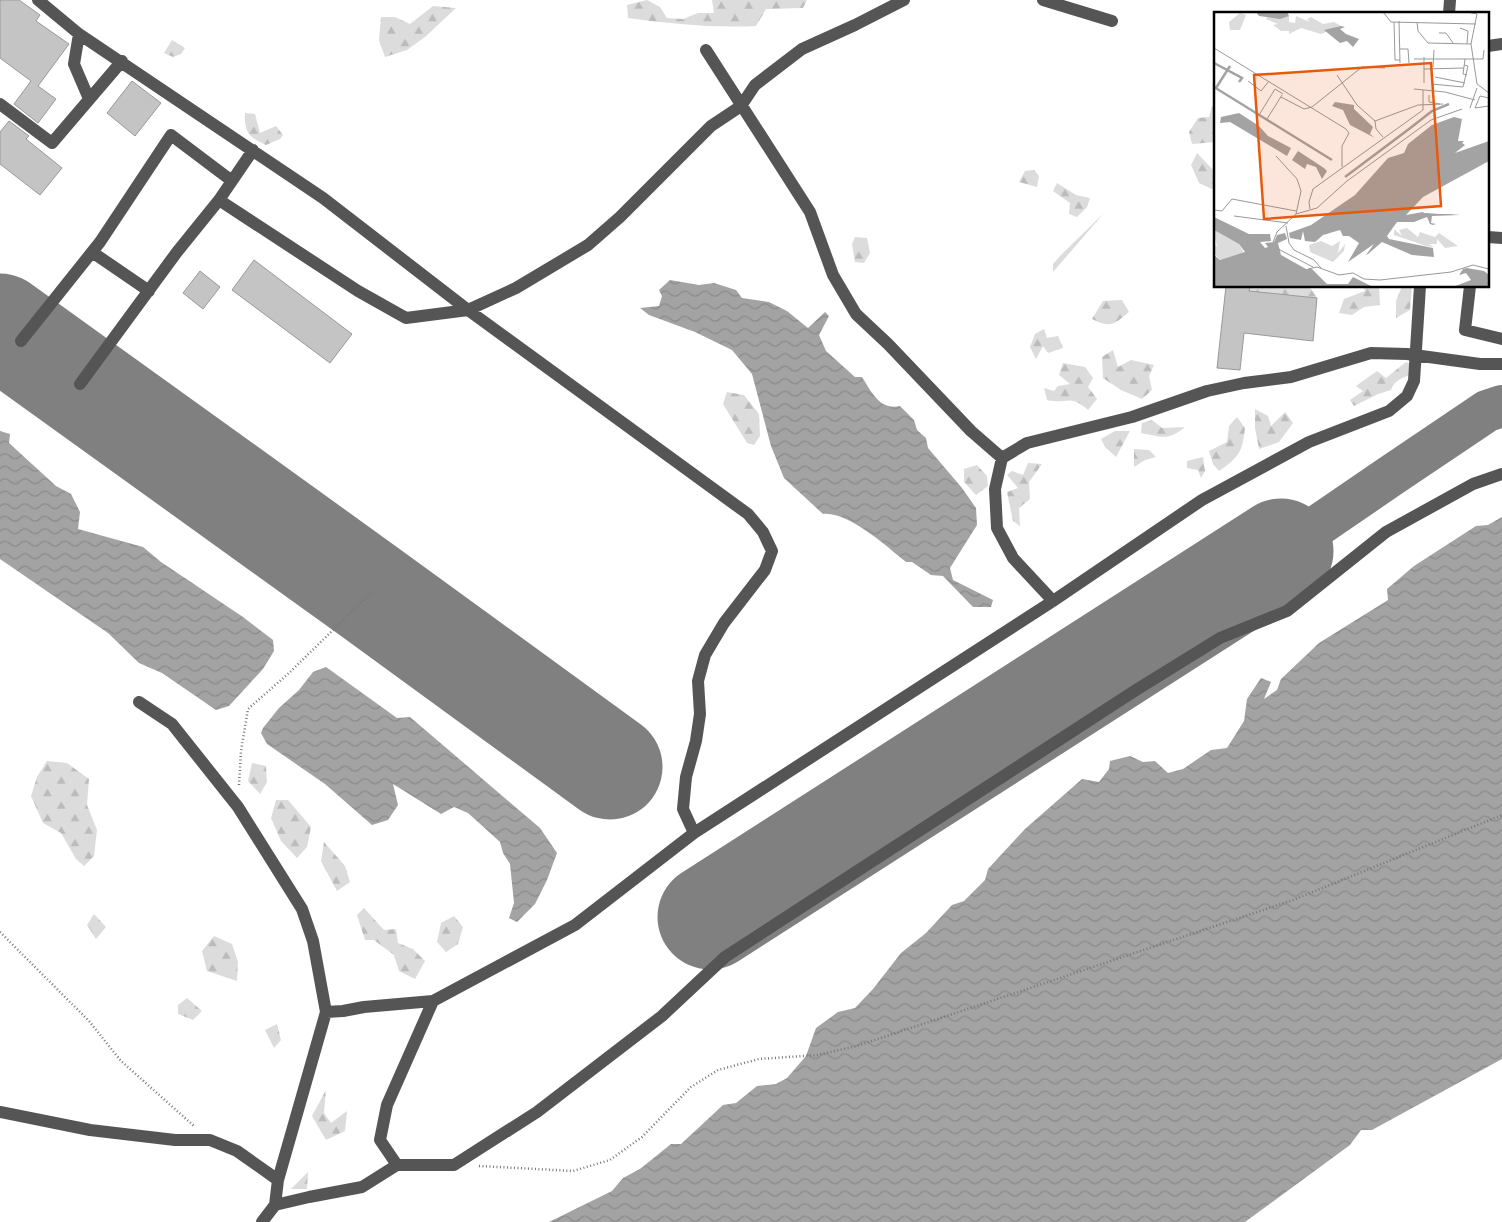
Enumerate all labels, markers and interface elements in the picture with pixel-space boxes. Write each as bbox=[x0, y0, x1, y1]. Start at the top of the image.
inset map bbox=[1214, 12, 1490, 288]

